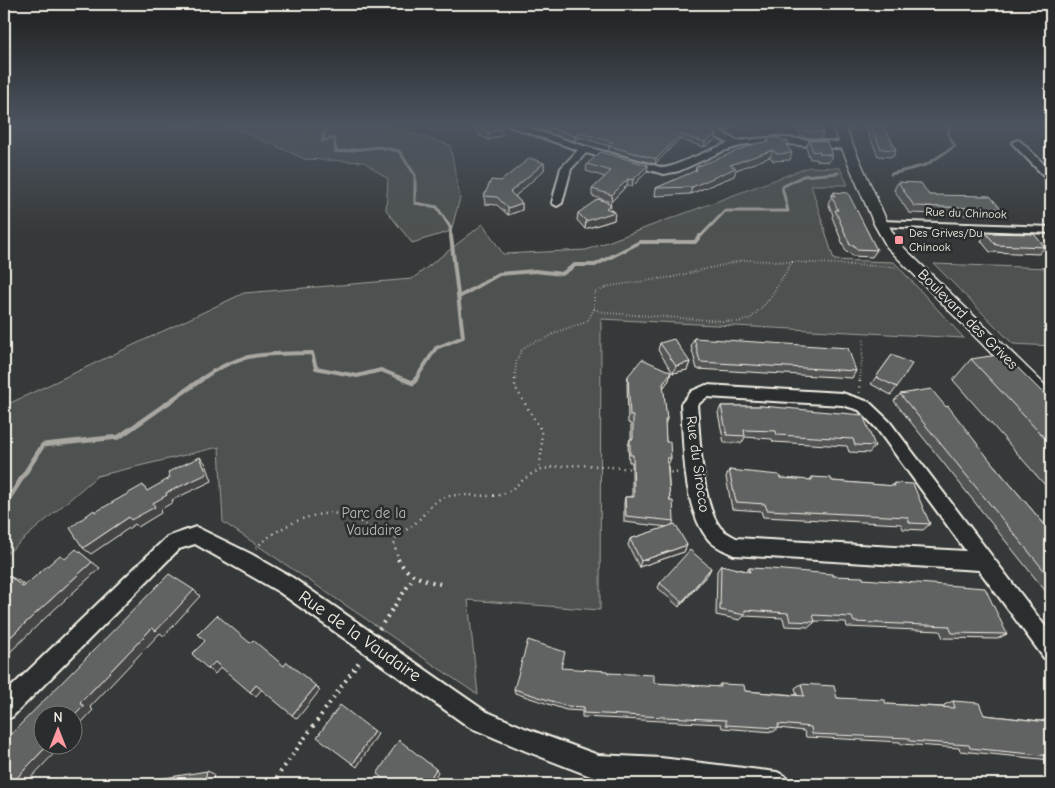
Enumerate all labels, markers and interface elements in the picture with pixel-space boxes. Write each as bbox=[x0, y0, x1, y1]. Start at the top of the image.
street label: Rue du Chinook bbox=[925, 205, 1007, 221]
place label: Des Grives/Du Chinook bbox=[909, 226, 982, 254]
marker: Des Grives/Du Chinook bbox=[893, 234, 905, 246]
street label: Boulevard des Grives bbox=[914, 265, 1022, 373]
street label: Rue du Sirocco bbox=[682, 414, 714, 514]
park label: Parc de la Vaudaire bbox=[342, 504, 406, 539]
street label: Rue de la Vaudaire bbox=[294, 586, 425, 686]
north arrow bbox=[32, 706, 82, 756]
text: N bbox=[53, 709, 63, 726]

